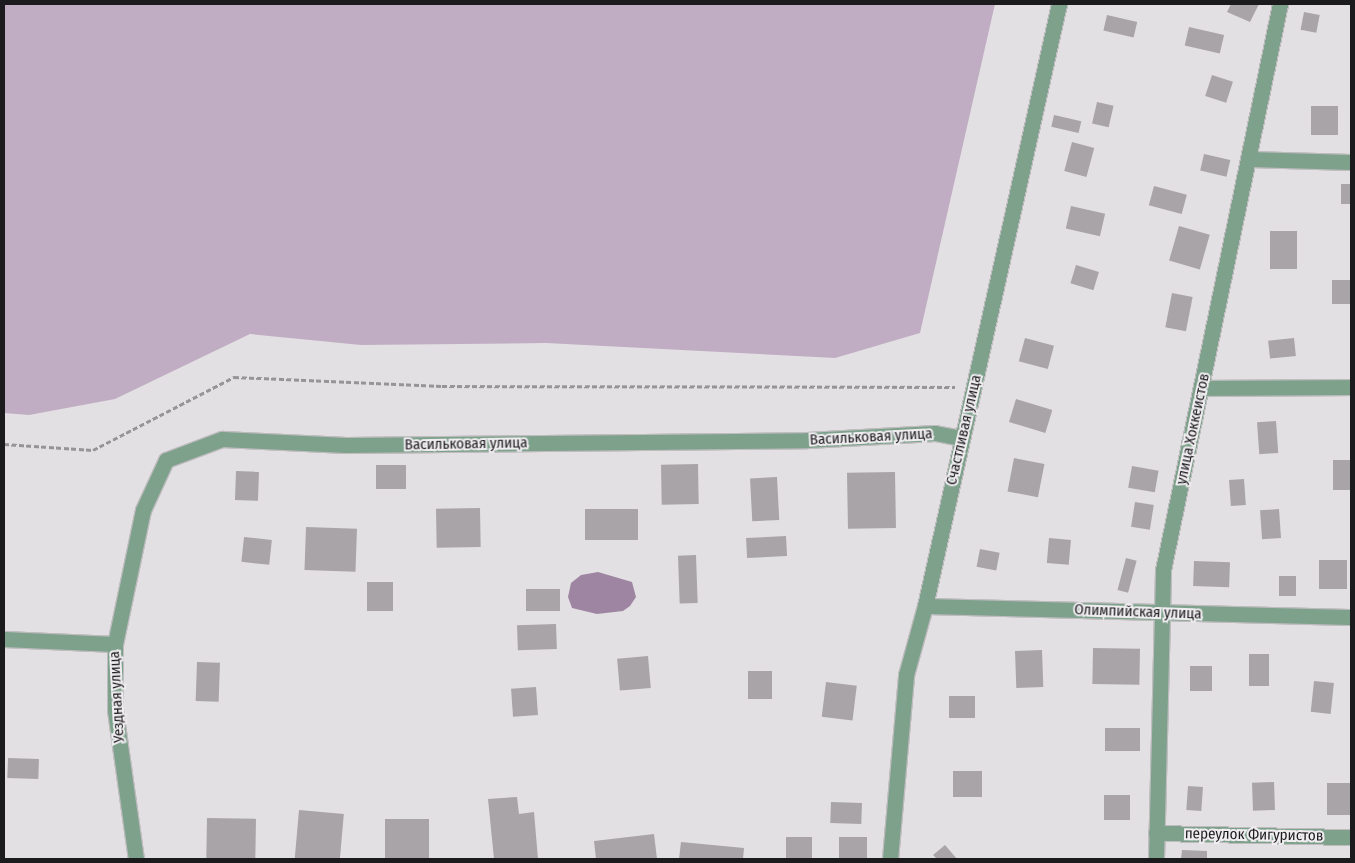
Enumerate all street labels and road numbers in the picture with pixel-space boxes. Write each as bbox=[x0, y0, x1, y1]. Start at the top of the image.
street label: улица Хоккеистов bbox=[1172, 372, 1214, 486]
street label: Счастливая улица bbox=[943, 373, 985, 487]
street label: Васильковая улица bbox=[809, 425, 933, 449]
street label: Васильковая улица bbox=[404, 434, 528, 454]
street label: Олимпийская улица bbox=[1074, 601, 1202, 623]
street label: Уездная улица bbox=[106, 651, 128, 743]
street label: переулок Фигуристов bbox=[1185, 825, 1323, 845]

